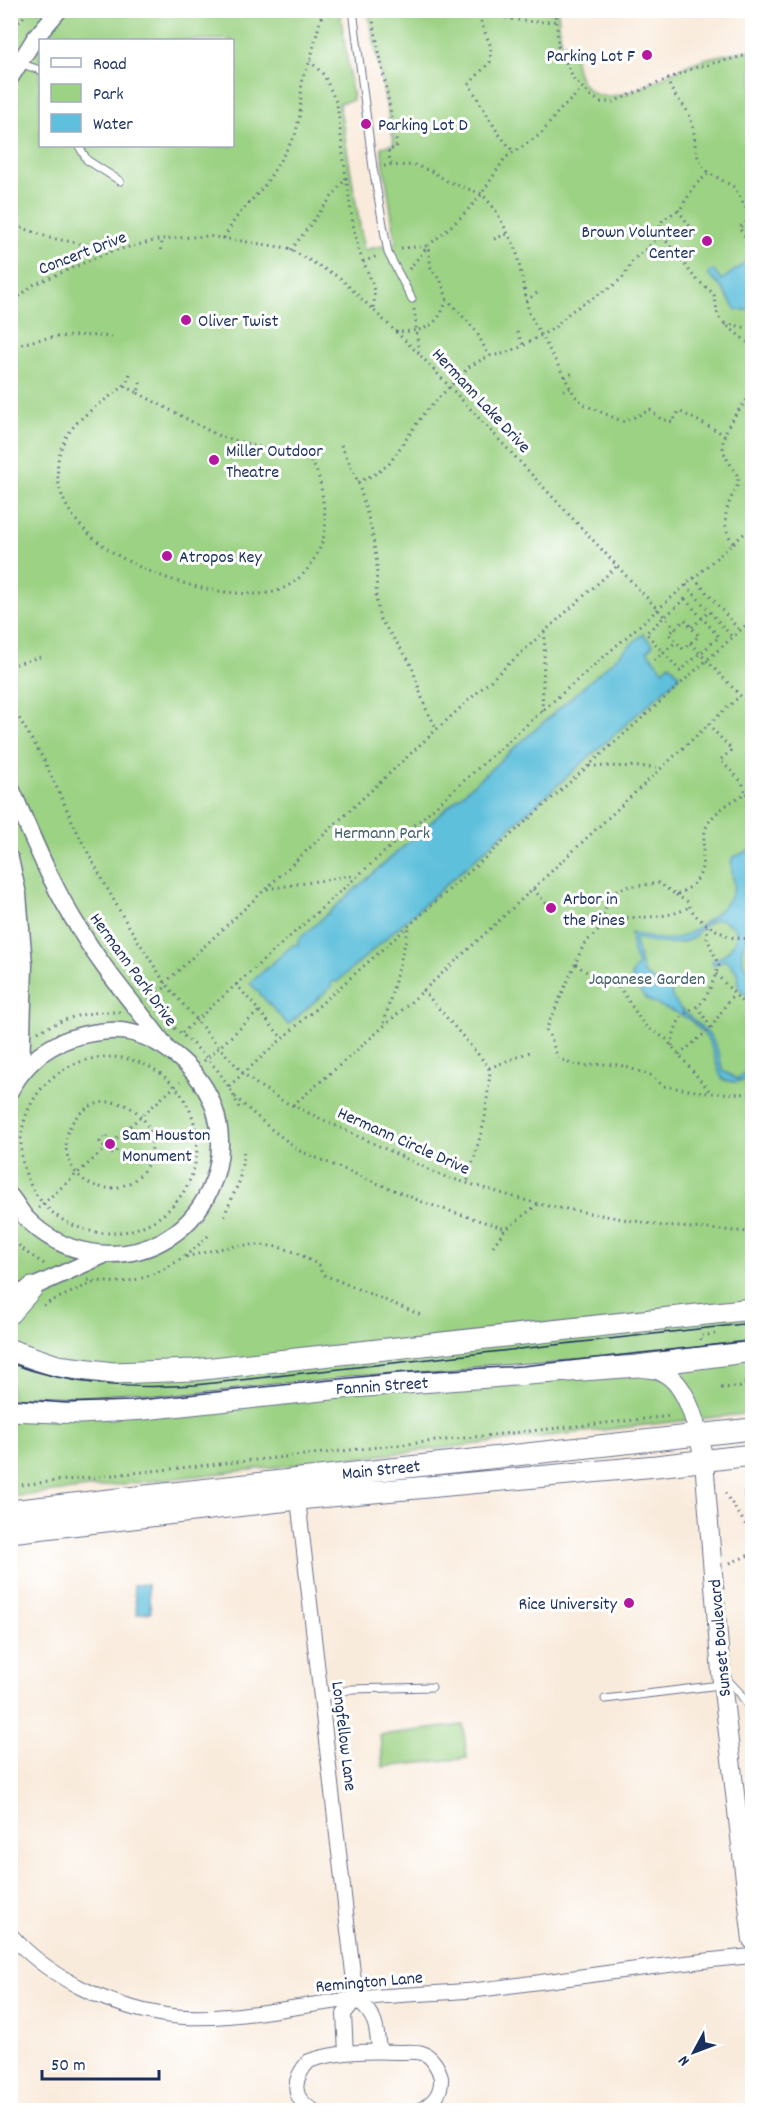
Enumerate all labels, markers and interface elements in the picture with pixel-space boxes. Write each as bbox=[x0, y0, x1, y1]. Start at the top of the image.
legend bbox=[39, 39, 234, 147]
place label: Parking Lot F bbox=[547, 45, 635, 70]
marker: Parking Lot F bbox=[640, 48, 654, 62]
text: Road bbox=[93, 53, 127, 78]
text: Park bbox=[93, 83, 124, 108]
text: Water bbox=[93, 113, 133, 138]
place label: Parking Lot D bbox=[378, 114, 468, 139]
marker: Parking Lot D bbox=[359, 117, 373, 131]
place label: Brown Volunteer Center bbox=[582, 221, 695, 267]
street label: Concert Drive bbox=[35, 226, 131, 283]
marker: Brown Volunteer Center bbox=[700, 234, 714, 248]
place label: Oliver Twist bbox=[198, 310, 279, 335]
marker: Oliver Twist bbox=[179, 313, 193, 327]
street label: Hermann Lake Drive bbox=[425, 344, 535, 460]
place label: Miller Outdoor Theatre bbox=[226, 440, 323, 486]
marker: Miller Outdoor Theatre bbox=[207, 453, 221, 467]
place label: Atropos Key bbox=[179, 546, 262, 571]
marker: Atropos Key bbox=[160, 549, 174, 563]
park label: Hermann Park bbox=[334, 822, 430, 847]
place label: Arbor in the Pines bbox=[563, 888, 625, 934]
marker: Arbor in the Pines bbox=[544, 901, 558, 915]
street label: Hermann Park Drive bbox=[82, 909, 182, 1032]
park label: Japanese Garden bbox=[589, 968, 705, 993]
street label: Hermann Circle Drive bbox=[333, 1102, 473, 1183]
place label: Sam Houston Monument bbox=[122, 1124, 210, 1170]
marker: Sam Houston Monument bbox=[103, 1137, 117, 1151]
street label: Fannin Street bbox=[335, 1372, 430, 1403]
street label: Main Street bbox=[341, 1455, 422, 1488]
street label: Sunset Boulevard bbox=[704, 1578, 739, 1698]
place label: Rice University bbox=[518, 1593, 618, 1618]
marker: Rice University bbox=[622, 1596, 636, 1610]
street label: Longfellow Lane bbox=[323, 1680, 362, 1793]
street label: Remington Lane bbox=[314, 1966, 424, 2001]
north arrow bbox=[664, 2022, 724, 2082]
scale bar bbox=[42, 2043, 159, 2081]
text: N bbox=[673, 2050, 696, 2071]
text: 50 m bbox=[51, 2054, 86, 2079]

